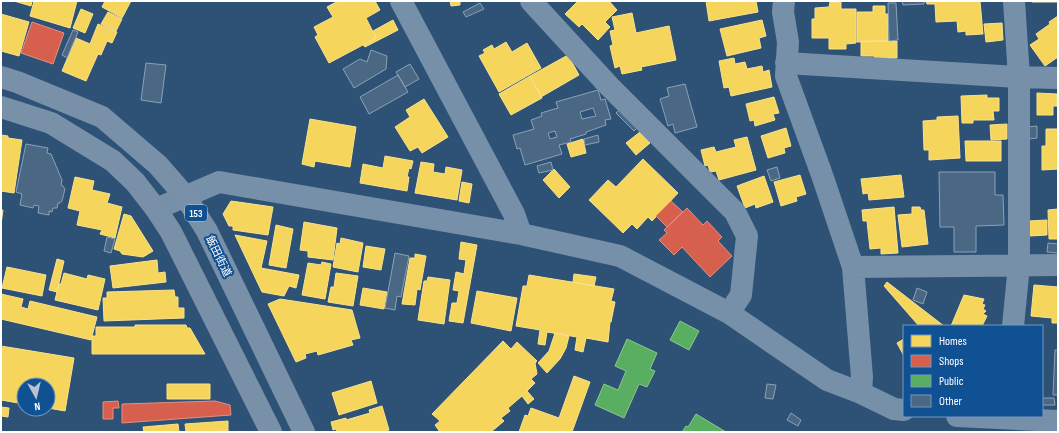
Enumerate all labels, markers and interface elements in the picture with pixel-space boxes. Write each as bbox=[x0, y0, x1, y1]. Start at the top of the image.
road number: 153 bbox=[185, 205, 207, 221]
street label: 飯田街道 bbox=[203, 234, 234, 279]
legend bbox=[903, 325, 1043, 417]
text: Homes bbox=[939, 334, 967, 349]
text: Shops bbox=[939, 354, 964, 369]
text: Public bbox=[939, 374, 964, 389]
north arrow bbox=[16, 377, 56, 417]
text: Other bbox=[939, 394, 963, 409]
text: N bbox=[33, 400, 41, 413]

